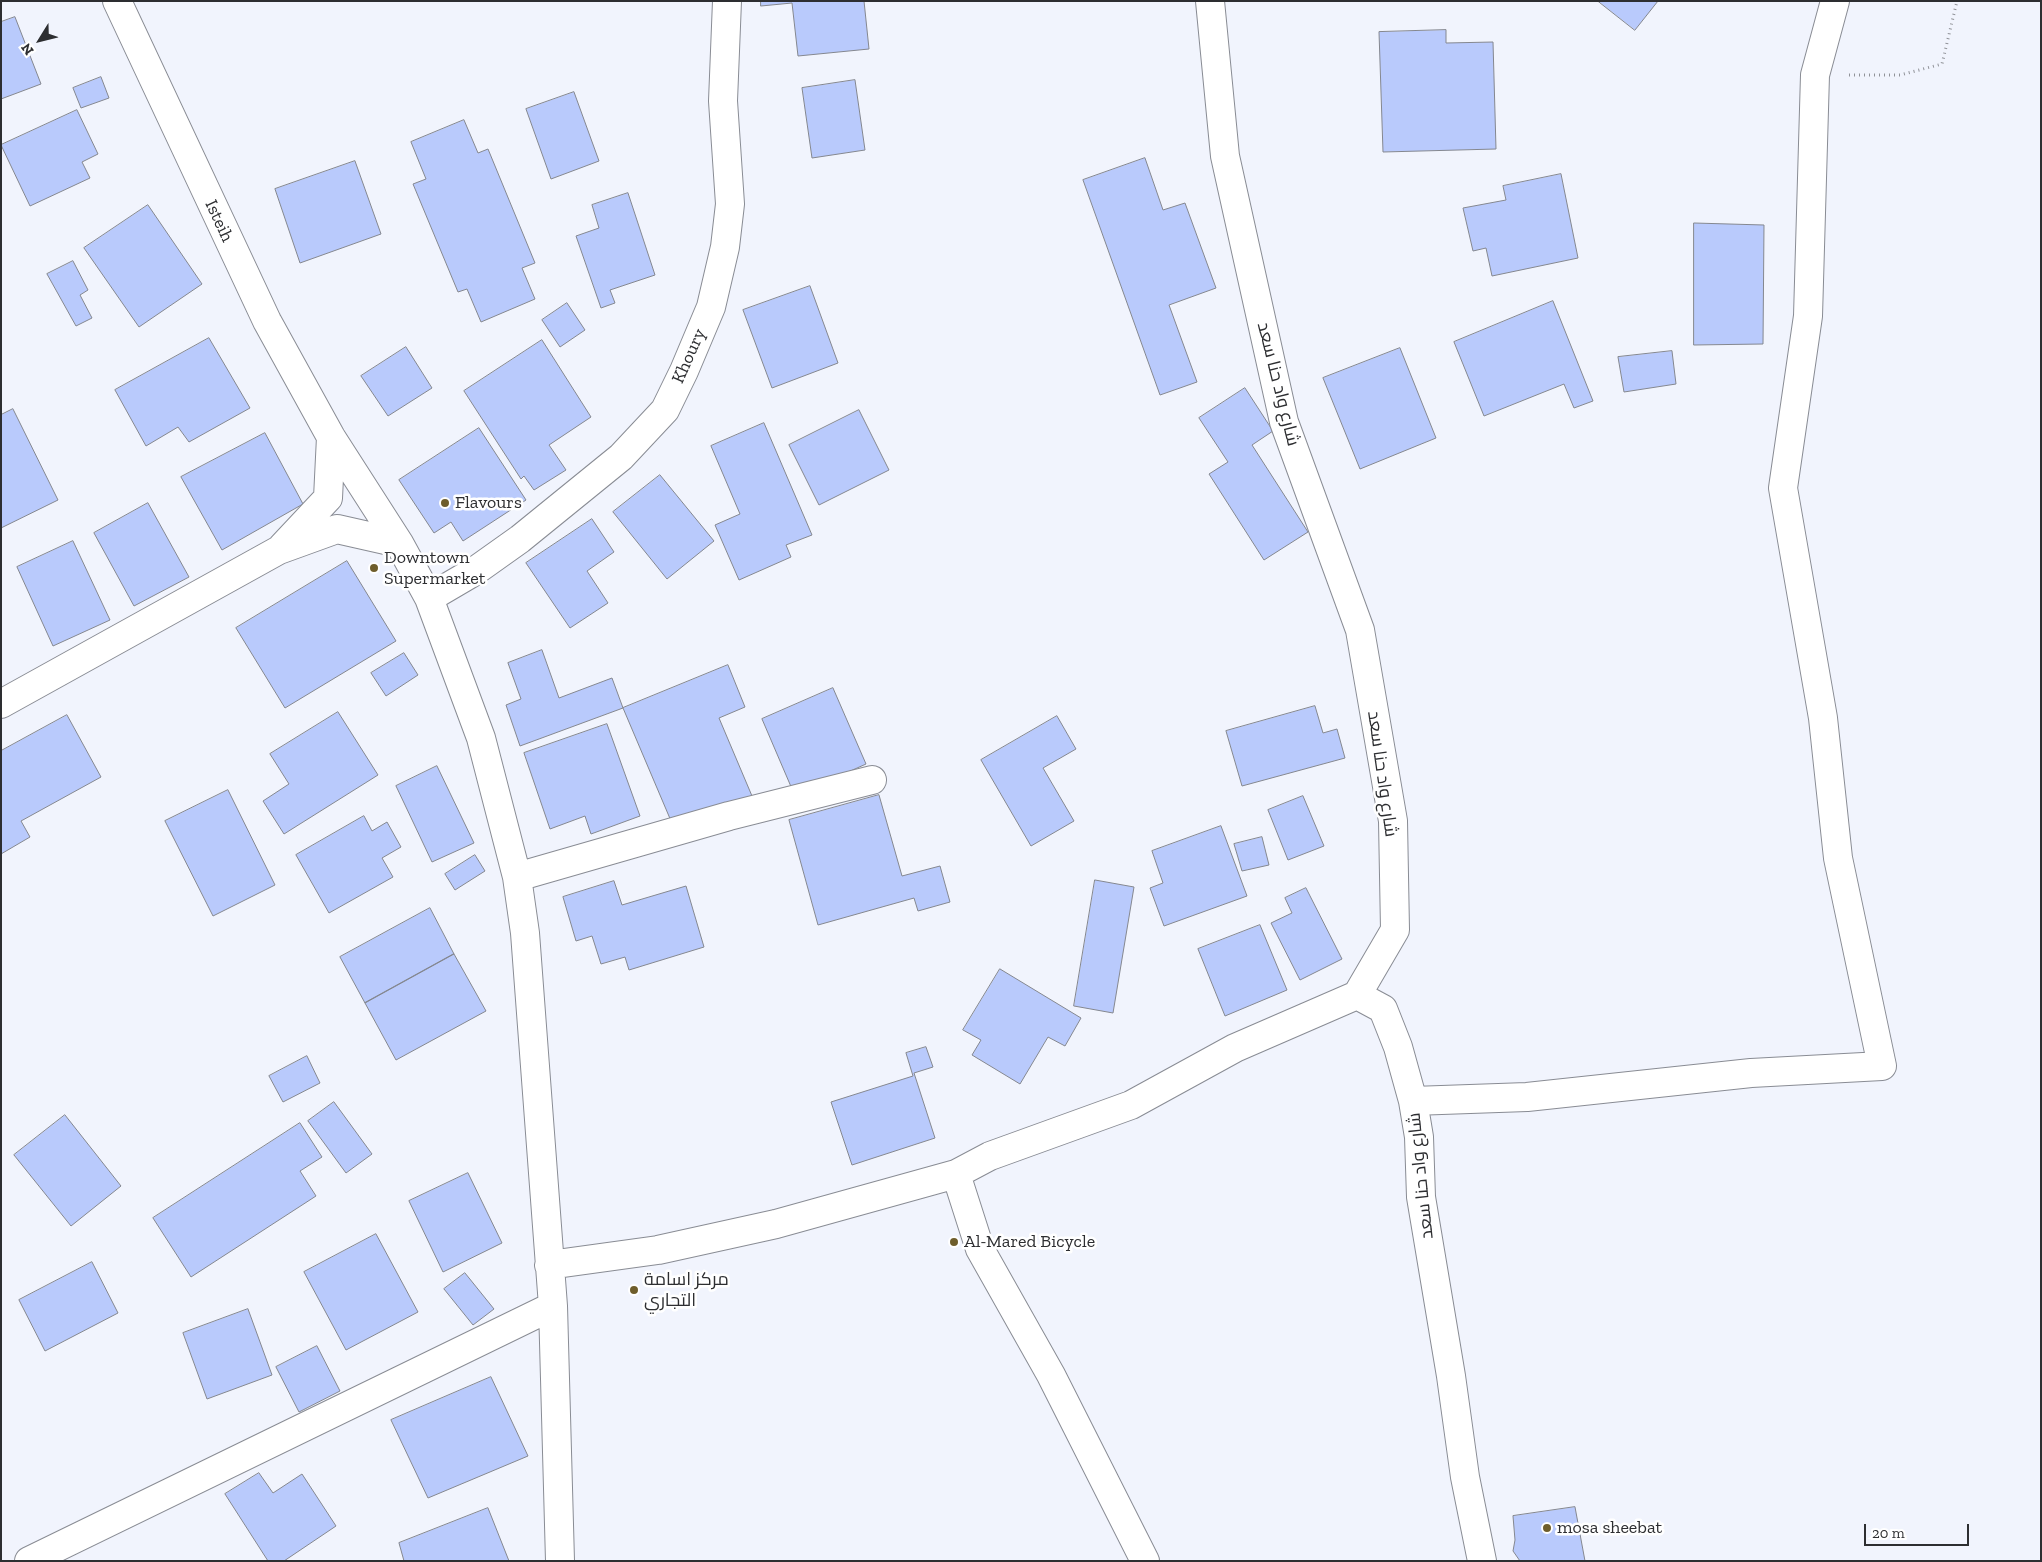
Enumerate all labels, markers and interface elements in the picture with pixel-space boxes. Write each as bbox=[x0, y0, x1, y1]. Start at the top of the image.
north arrow bbox=[15, 15, 65, 65]
text: N bbox=[17, 40, 37, 58]
street label: Isteih bbox=[200, 197, 238, 245]
street label: شارع واد حنا سعد bbox=[1252, 320, 1304, 448]
street label: Khoury bbox=[667, 325, 711, 387]
place label: Flavours bbox=[455, 492, 522, 514]
marker: Flavours bbox=[439, 497, 451, 509]
place label: Downtown Supermarket bbox=[384, 547, 485, 590]
marker: Downtown Supermarket bbox=[368, 562, 380, 574]
street label: شارع واد حنا سعد bbox=[1362, 710, 1402, 838]
street label: شارع واد حنا سعد bbox=[1404, 1112, 1438, 1240]
place label: Al-Mared Bicycle bbox=[964, 1231, 1095, 1253]
marker: Al-Mared Bicycle bbox=[948, 1236, 960, 1248]
place label: مركز اسامة التجاري bbox=[644, 1269, 729, 1312]
marker: مركز اسامة التجاري bbox=[628, 1284, 640, 1296]
scale bar bbox=[1867, 1514, 1972, 1546]
place label: mosa sheebat bbox=[1557, 1517, 1662, 1539]
marker: mosa sheebat bbox=[1541, 1522, 1553, 1534]
text: 20 m bbox=[1872, 1524, 1905, 1542]

